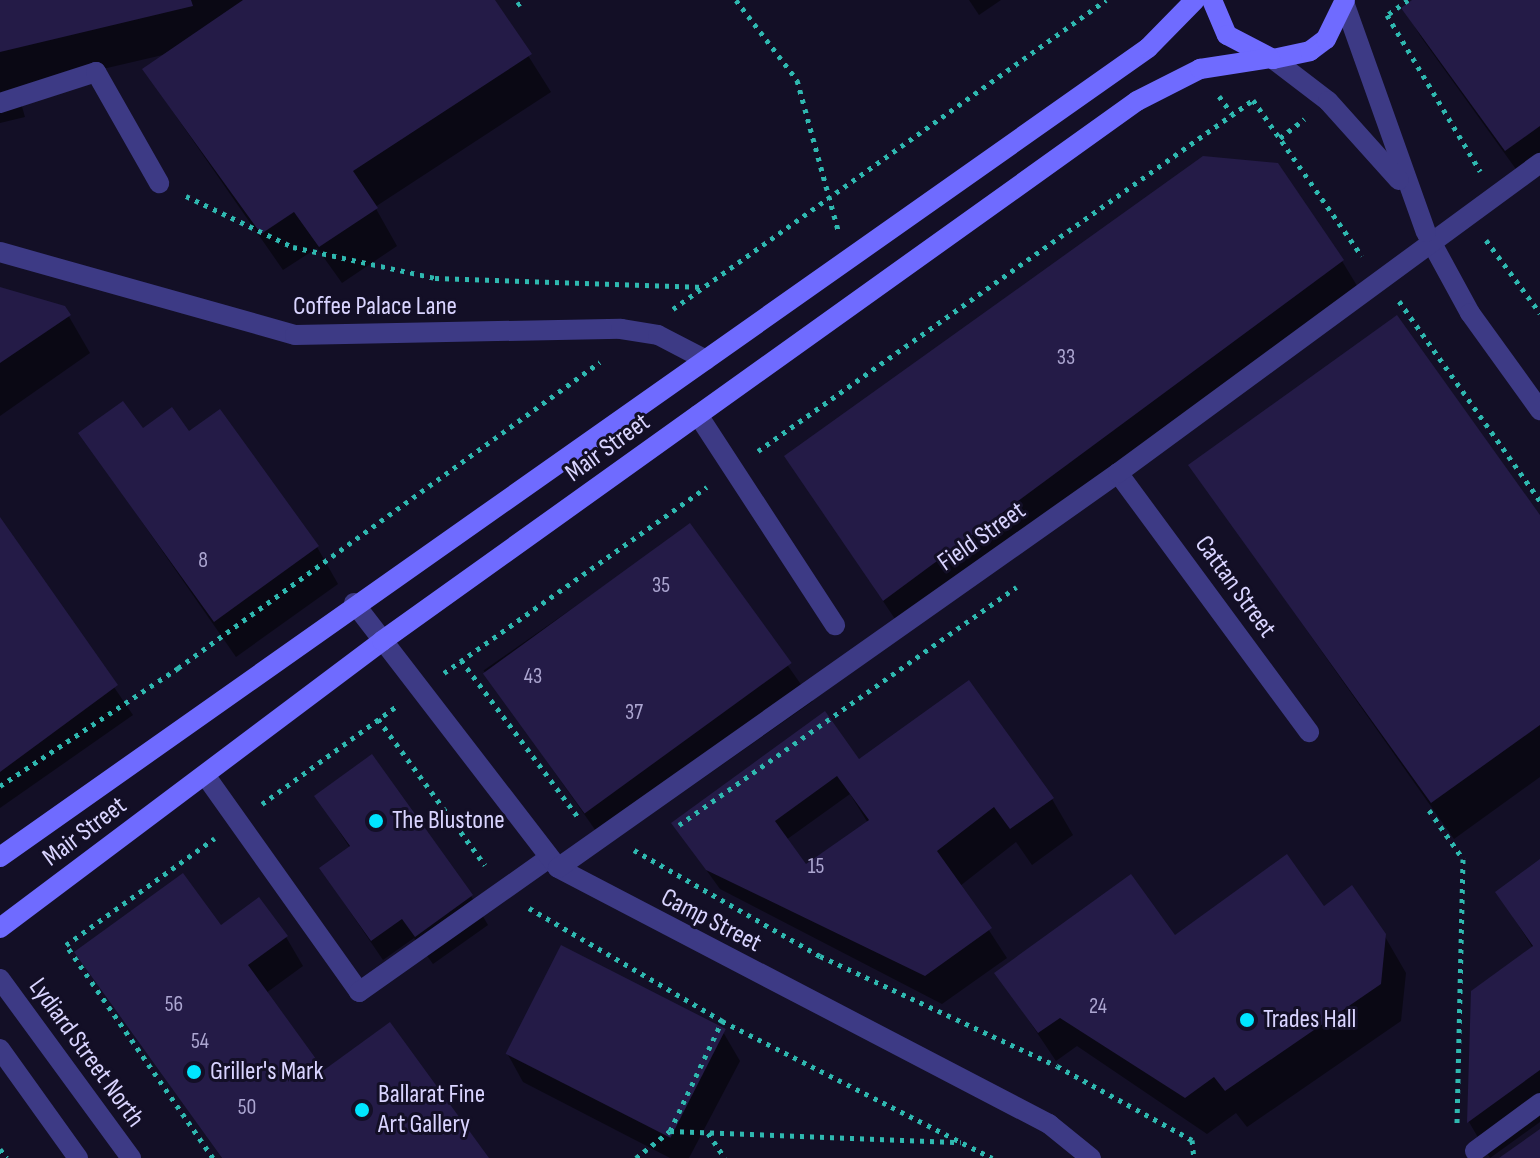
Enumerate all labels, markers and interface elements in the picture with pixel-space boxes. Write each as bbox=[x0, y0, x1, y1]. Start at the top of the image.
street label: Coffee Palace Lane bbox=[293, 291, 457, 323]
house number: 33 bbox=[1057, 345, 1075, 371]
street label: Mair Street bbox=[560, 407, 656, 489]
street label: Field Street bbox=[932, 495, 1032, 579]
street label: Cattan Street bbox=[1188, 530, 1282, 644]
house number: 8 bbox=[198, 548, 208, 574]
house number: 35 bbox=[652, 573, 670, 599]
house number: 43 bbox=[524, 664, 542, 690]
house number: 37 bbox=[625, 700, 643, 726]
street label: Mair Street bbox=[37, 790, 133, 874]
place label: The Blustone bbox=[392, 805, 505, 837]
marker: The Blustone bbox=[367, 812, 385, 830]
house number: 15 bbox=[808, 854, 824, 880]
street label: Camp Street bbox=[656, 882, 766, 960]
street label: Lydiard Street North bbox=[22, 972, 150, 1134]
house number: 56 bbox=[165, 992, 183, 1018]
house number: 24 bbox=[1089, 994, 1107, 1020]
place label: Trades Hall bbox=[1263, 1004, 1356, 1036]
marker: Trades Hall bbox=[1238, 1011, 1256, 1029]
house number: 54 bbox=[191, 1029, 209, 1055]
place label: Griller's Mark bbox=[210, 1056, 323, 1088]
marker: Griller's Mark bbox=[185, 1063, 203, 1081]
place label: Ballarat Fine Art Gallery bbox=[378, 1079, 485, 1140]
house number: 50 bbox=[238, 1095, 256, 1121]
marker: Ballarat Fine Art Gallery bbox=[353, 1101, 371, 1119]

